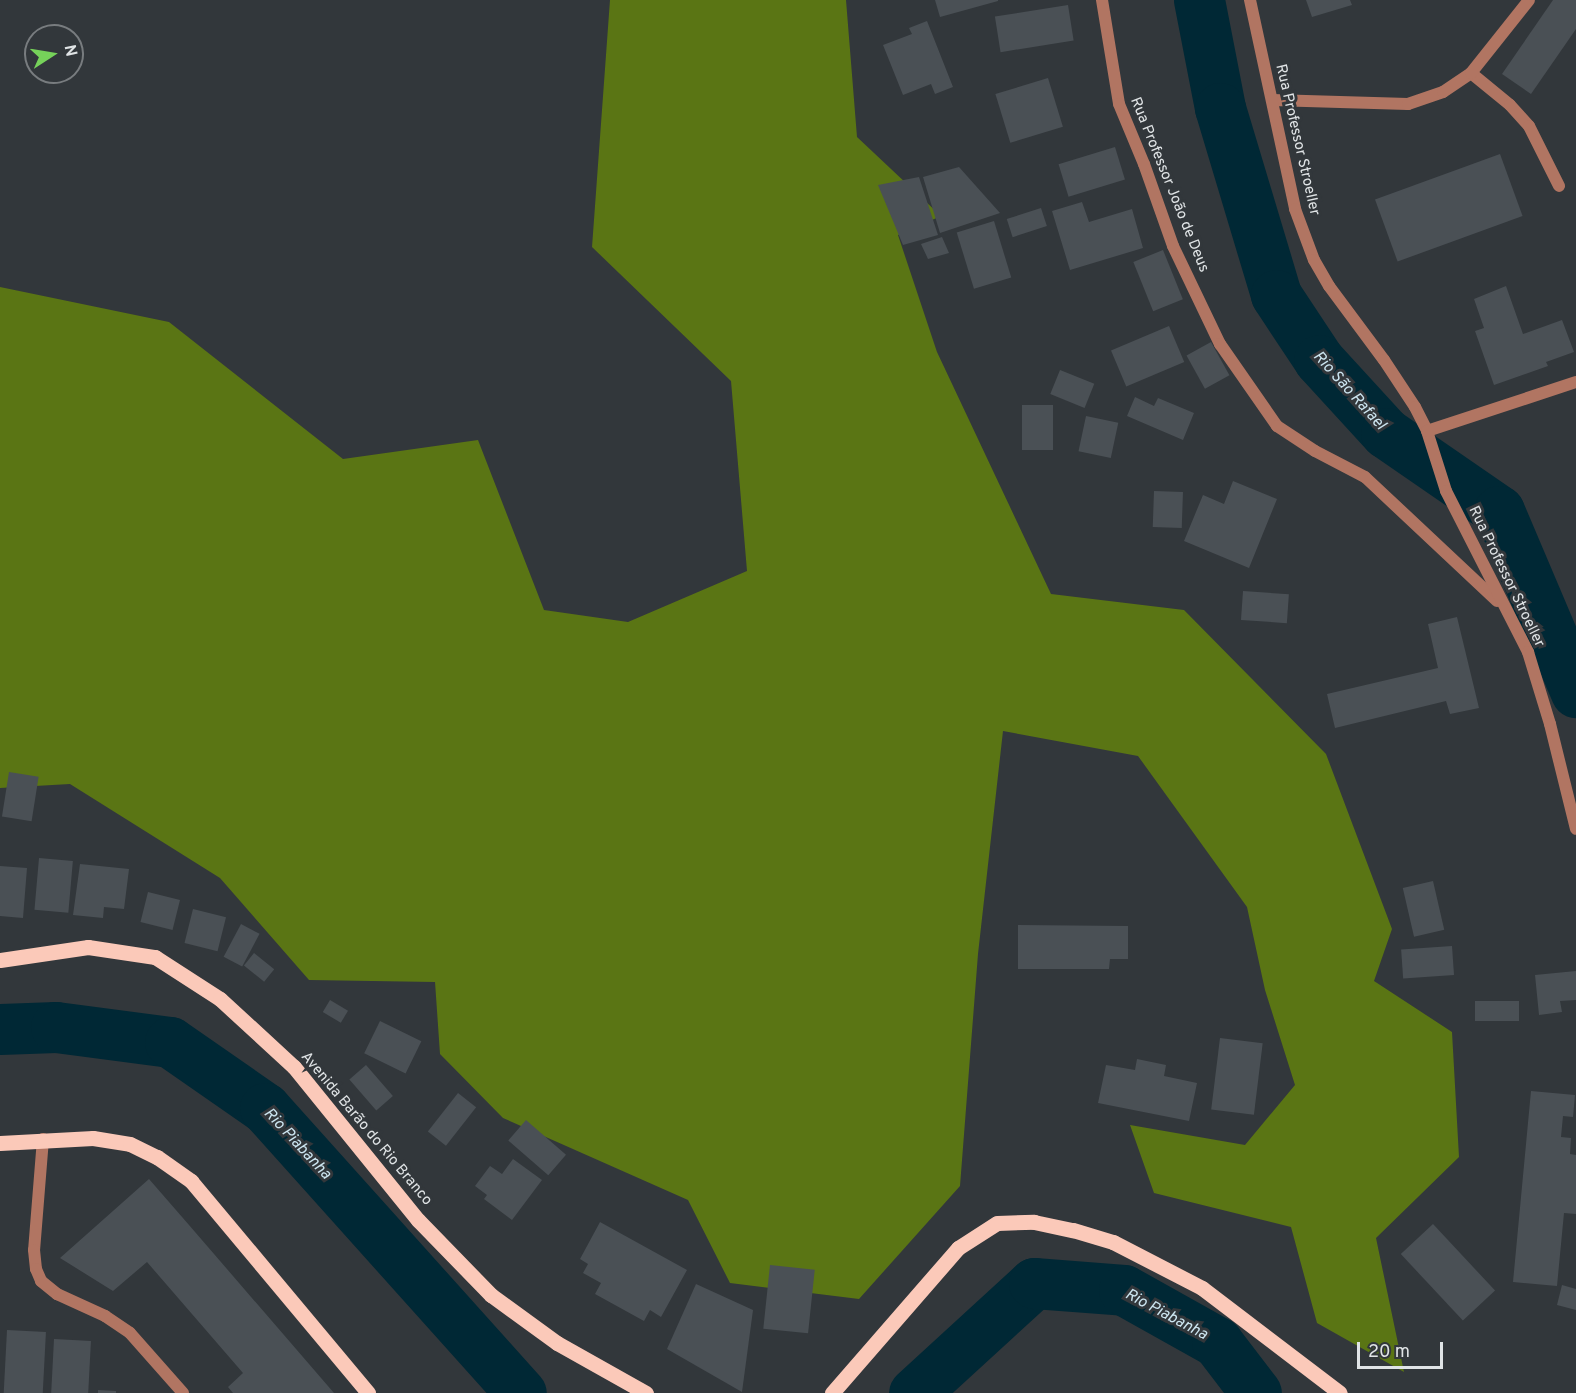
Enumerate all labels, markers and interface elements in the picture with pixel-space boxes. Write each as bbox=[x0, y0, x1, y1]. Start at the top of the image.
north arrow bbox=[24, 24, 84, 84]
text: N bbox=[59, 43, 81, 58]
street label: Rua Professor Stroeller bbox=[1271, 62, 1323, 218]
street label: Rua Professor João de Deus bbox=[1126, 95, 1212, 275]
water label: Rio São Rafael bbox=[1308, 347, 1390, 435]
street label: Rua Professor Stroeller bbox=[1464, 503, 1548, 651]
street label: Avenida Barão do Rio Branco bbox=[296, 1049, 436, 1209]
water label: Rio Piabanha bbox=[259, 1104, 335, 1184]
water label: Rio Piabanha bbox=[1121, 1285, 1211, 1345]
scale bar bbox=[1360, 1330, 1446, 1368]
text: 20 m bbox=[1368, 1341, 1410, 1364]

